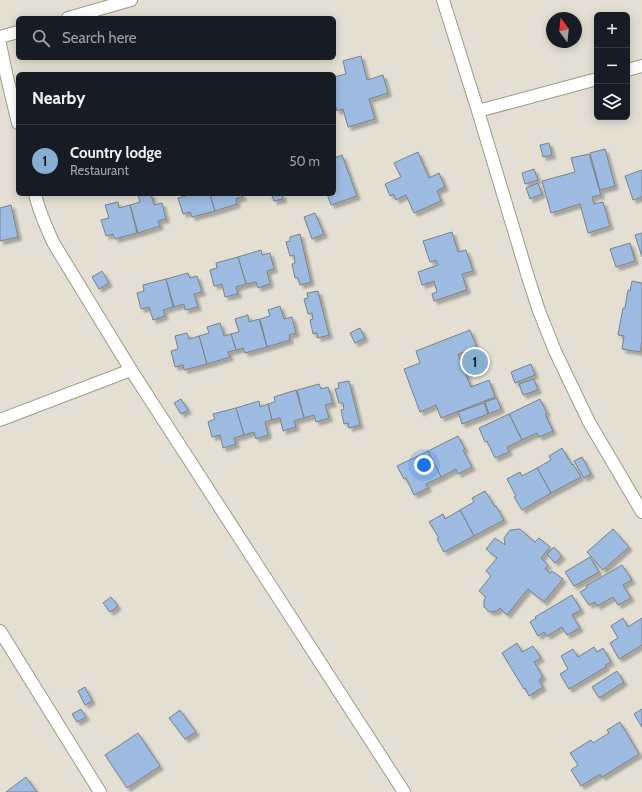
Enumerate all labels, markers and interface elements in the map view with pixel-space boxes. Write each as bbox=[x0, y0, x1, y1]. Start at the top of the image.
north arrow bbox=[546, 12, 582, 48]
map controls bbox=[594, 12, 630, 120]
button: + bbox=[594, 12, 630, 48]
search box bbox=[16, 16, 336, 60]
icon: search bbox=[30, 27, 52, 49]
text: Search here bbox=[62, 29, 137, 47]
button: − bbox=[594, 48, 630, 84]
button: layers bbox=[594, 84, 630, 120]
text: Nearby bbox=[32, 88, 85, 108]
text: Country lodge bbox=[70, 144, 162, 162]
text: 1 bbox=[43, 153, 47, 169]
text: 50 m bbox=[290, 153, 320, 169]
text: Restaurant bbox=[70, 162, 129, 178]
pin: 1 bbox=[462, 347, 488, 377]
your location bbox=[414, 455, 434, 475]

